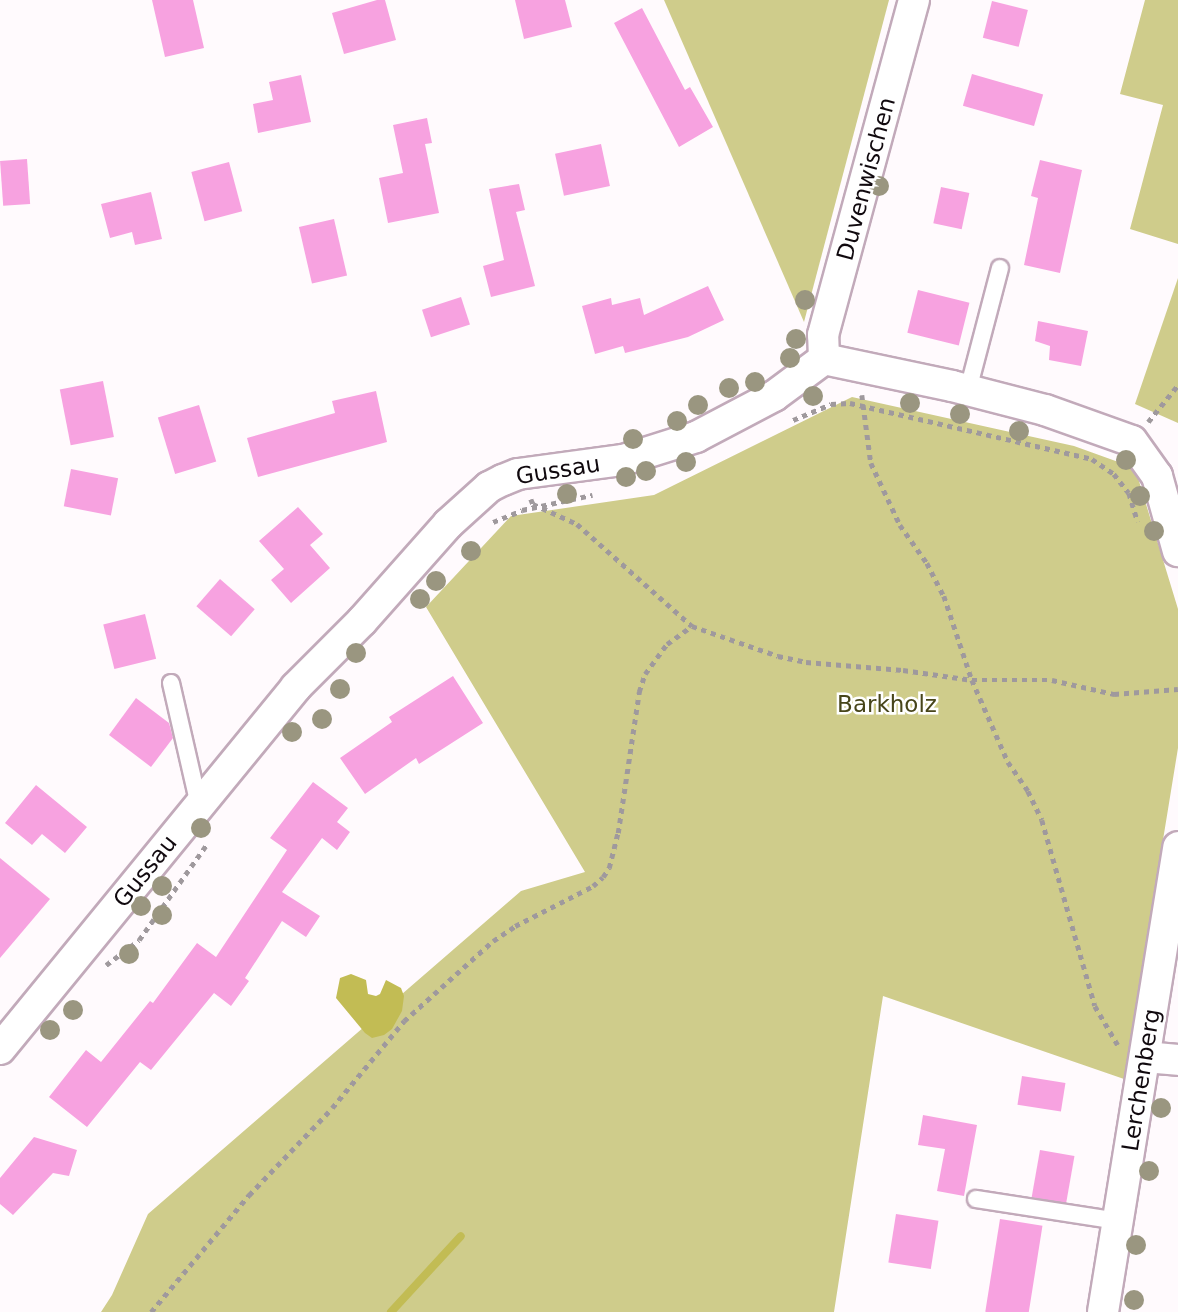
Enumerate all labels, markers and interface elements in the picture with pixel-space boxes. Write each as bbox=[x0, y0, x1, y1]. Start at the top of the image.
street label: Duvenwischen bbox=[831, 94, 901, 264]
street label: Gussau bbox=[514, 450, 602, 490]
park label: Barkholz bbox=[837, 690, 937, 718]
street label: Gussau bbox=[108, 829, 182, 913]
street label: Lerchenberg bbox=[1116, 1007, 1166, 1153]

